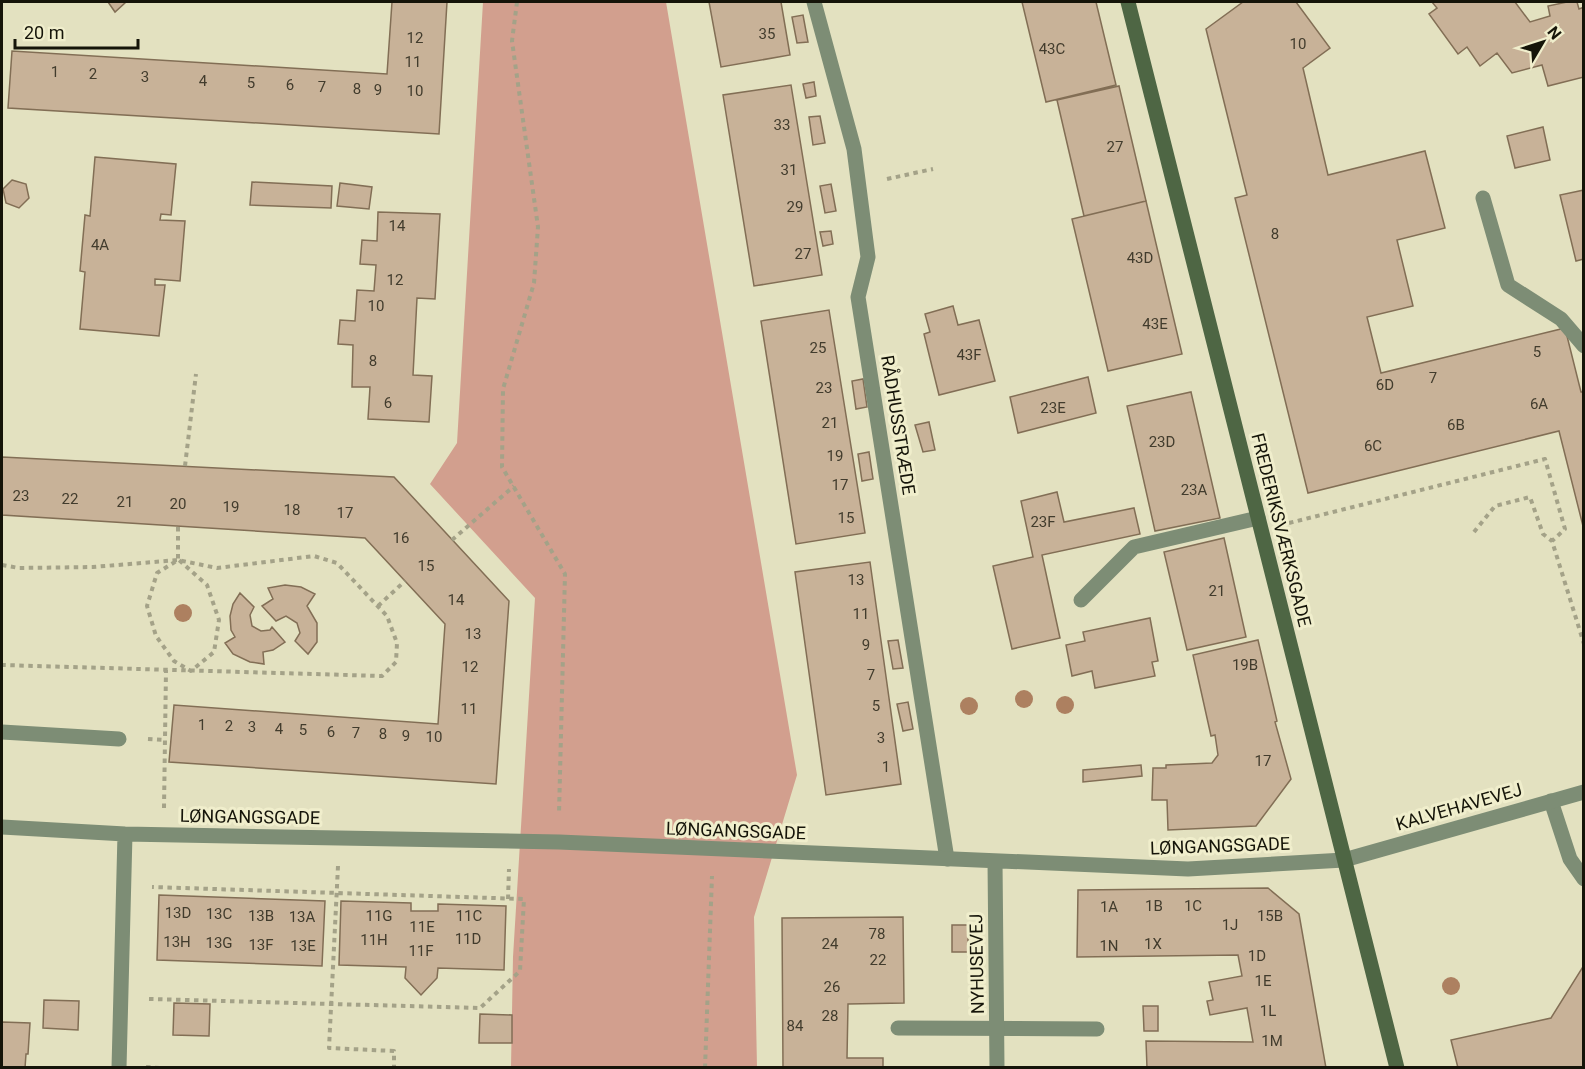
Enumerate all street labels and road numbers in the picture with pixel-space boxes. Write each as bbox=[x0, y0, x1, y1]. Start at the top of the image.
street label: RÅDHUSSTRÆDE bbox=[877, 353, 921, 496]
street label: FREDERIKSVÆRKSGADE bbox=[1247, 431, 1316, 629]
street label: KALVEHAVEVEJ bbox=[1393, 778, 1524, 835]
street label: LØNGANGSGADE bbox=[180, 805, 320, 828]
street label: LØNGANGSGADE bbox=[666, 818, 806, 843]
street label: LØNGANGSGADE bbox=[1150, 833, 1290, 858]
street label: NYHUSEVEJ bbox=[965, 914, 988, 1014]

